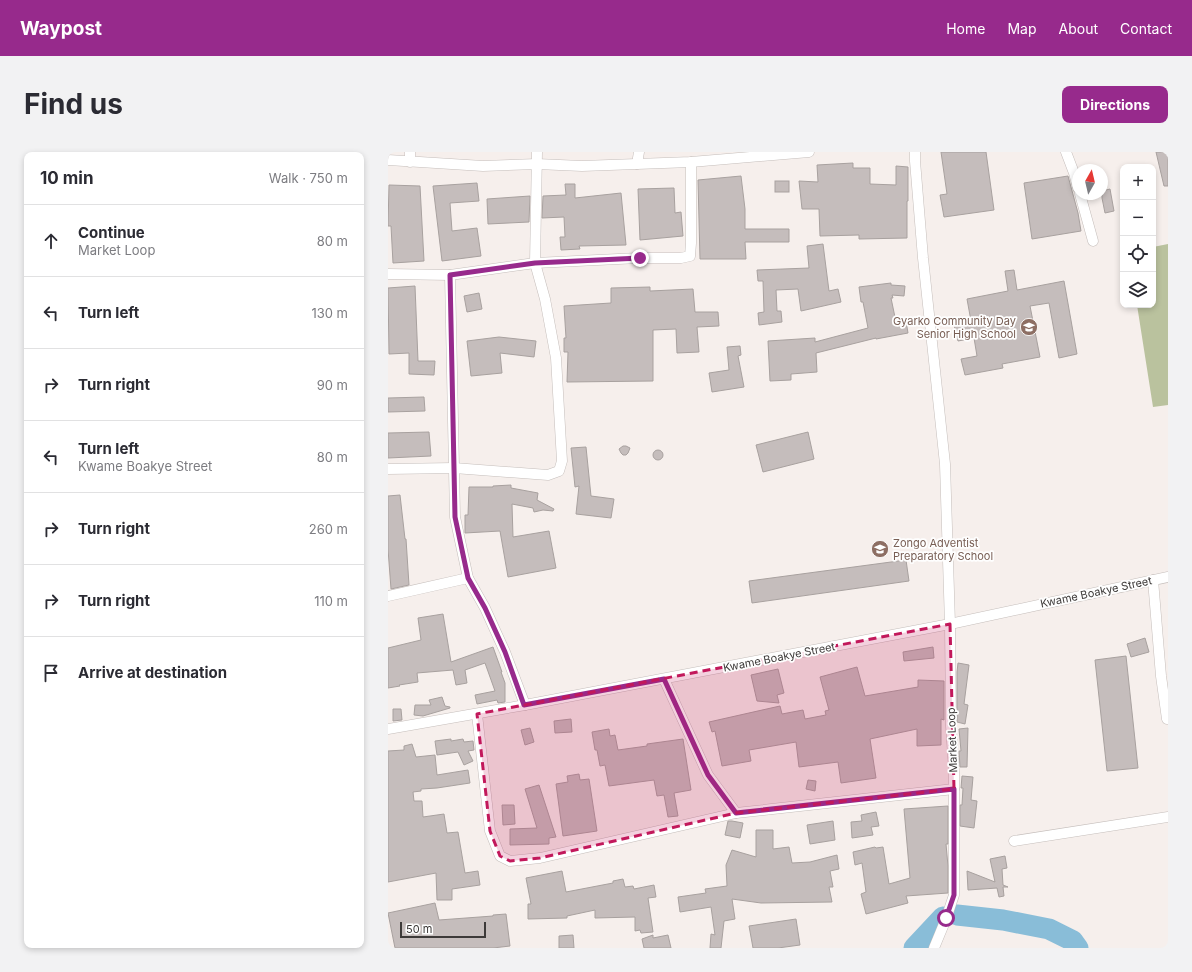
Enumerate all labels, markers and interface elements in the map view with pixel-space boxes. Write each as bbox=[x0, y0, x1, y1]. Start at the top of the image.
text: Waypost bbox=[20, 17, 102, 40]
text: Home bbox=[946, 20, 985, 37]
text: Map bbox=[1007, 20, 1037, 37]
text: About bbox=[1059, 20, 1098, 37]
text: Contact bbox=[1120, 20, 1172, 37]
button: Directions bbox=[1062, 86, 1168, 123]
text: Find us bbox=[24, 87, 123, 121]
north arrow bbox=[1072, 164, 1108, 200]
map controls bbox=[1120, 164, 1156, 308]
button: + bbox=[1120, 164, 1156, 200]
text: 10 min bbox=[40, 168, 94, 188]
text: Walk · 750 m bbox=[269, 170, 348, 186]
button: − bbox=[1120, 200, 1156, 236]
text: Continue bbox=[78, 223, 145, 242]
icon: ahead bbox=[40, 230, 62, 252]
text: 80 m bbox=[317, 233, 348, 249]
button: locate bbox=[1120, 236, 1156, 272]
text: Market Loop bbox=[78, 242, 155, 258]
route end bbox=[631, 249, 649, 267]
button: layers bbox=[1120, 272, 1156, 308]
icon: left bbox=[40, 302, 62, 324]
text: Turn left bbox=[78, 303, 139, 322]
text: 130 m bbox=[311, 305, 348, 321]
place label: Gyarko Community Day Senior High School bbox=[893, 314, 1016, 341]
school or university icon: Gyarko Community Day Senior High School bbox=[1019, 317, 1039, 337]
icon: right bbox=[40, 374, 62, 396]
text: Turn right bbox=[78, 375, 150, 394]
text: 90 m bbox=[317, 377, 348, 393]
text: Turn left bbox=[78, 439, 139, 458]
icon: left bbox=[40, 446, 62, 468]
text: 80 m bbox=[317, 449, 348, 465]
text: Kwame Boakye Street bbox=[78, 458, 212, 474]
icon: right bbox=[40, 518, 62, 540]
text: Turn right bbox=[78, 519, 150, 538]
text: 260 m bbox=[309, 521, 348, 537]
place label: Zongo Adventist Preparatory School bbox=[893, 536, 993, 563]
school or university icon: Zongo Adventist Preparatory School bbox=[870, 539, 890, 559]
street label: Kwame Boakye Street bbox=[1039, 573, 1153, 611]
icon: right bbox=[40, 590, 62, 612]
text: Turn right bbox=[78, 591, 150, 610]
text: 110 m bbox=[314, 593, 348, 609]
street label: Kwame Boakye Street bbox=[722, 639, 837, 675]
icon: arrive bbox=[40, 662, 62, 684]
text: Arrive at destination bbox=[78, 663, 227, 682]
street label: Market Loop bbox=[944, 707, 960, 773]
route start bbox=[937, 909, 955, 927]
scale bar bbox=[400, 920, 486, 939]
text: 50 m bbox=[406, 922, 432, 936]

